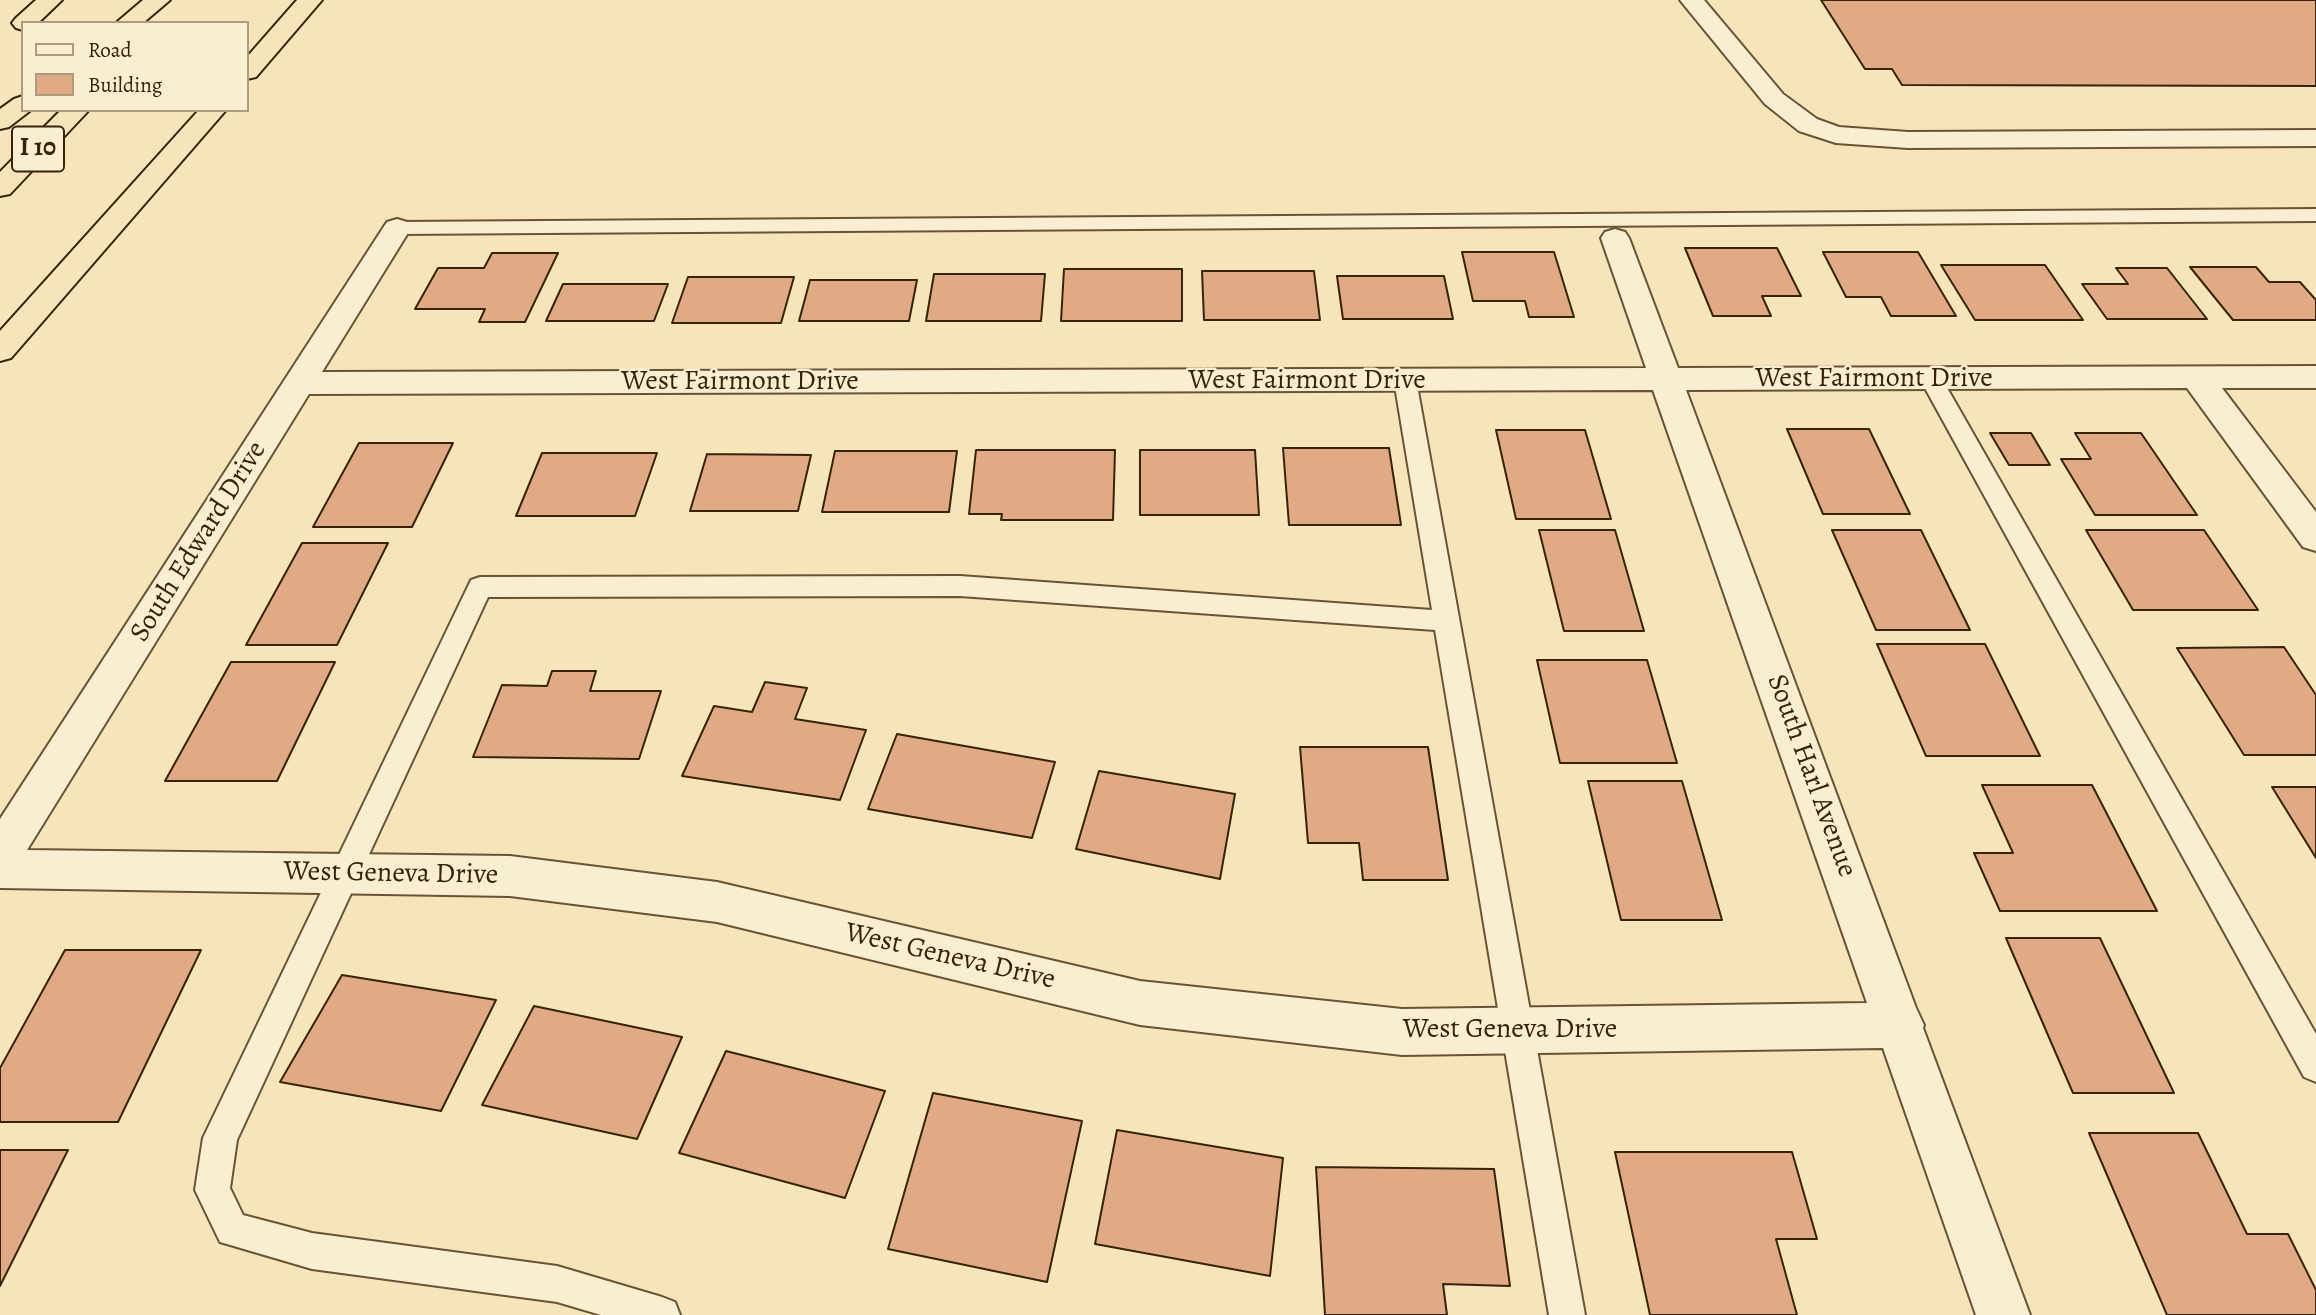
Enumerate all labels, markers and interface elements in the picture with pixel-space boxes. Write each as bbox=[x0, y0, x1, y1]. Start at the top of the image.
legend bbox=[21, 21, 248, 112]
text: Road bbox=[88, 36, 132, 64]
text: Building bbox=[88, 71, 162, 99]
road number: I 10 bbox=[12, 126, 64, 172]
street label: West Fairmont Drive bbox=[1755, 362, 1993, 396]
street label: West Fairmont Drive bbox=[1188, 364, 1426, 398]
street label: West Fairmont Drive bbox=[621, 365, 859, 399]
street label: South Edward Drive bbox=[124, 435, 274, 649]
street label: South Harl Avenue bbox=[1759, 670, 1863, 882]
street label: West Geneva Drive bbox=[283, 855, 499, 893]
street label: West Geneva Drive bbox=[842, 916, 1058, 998]
street label: West Geneva Drive bbox=[1403, 1013, 1617, 1047]

